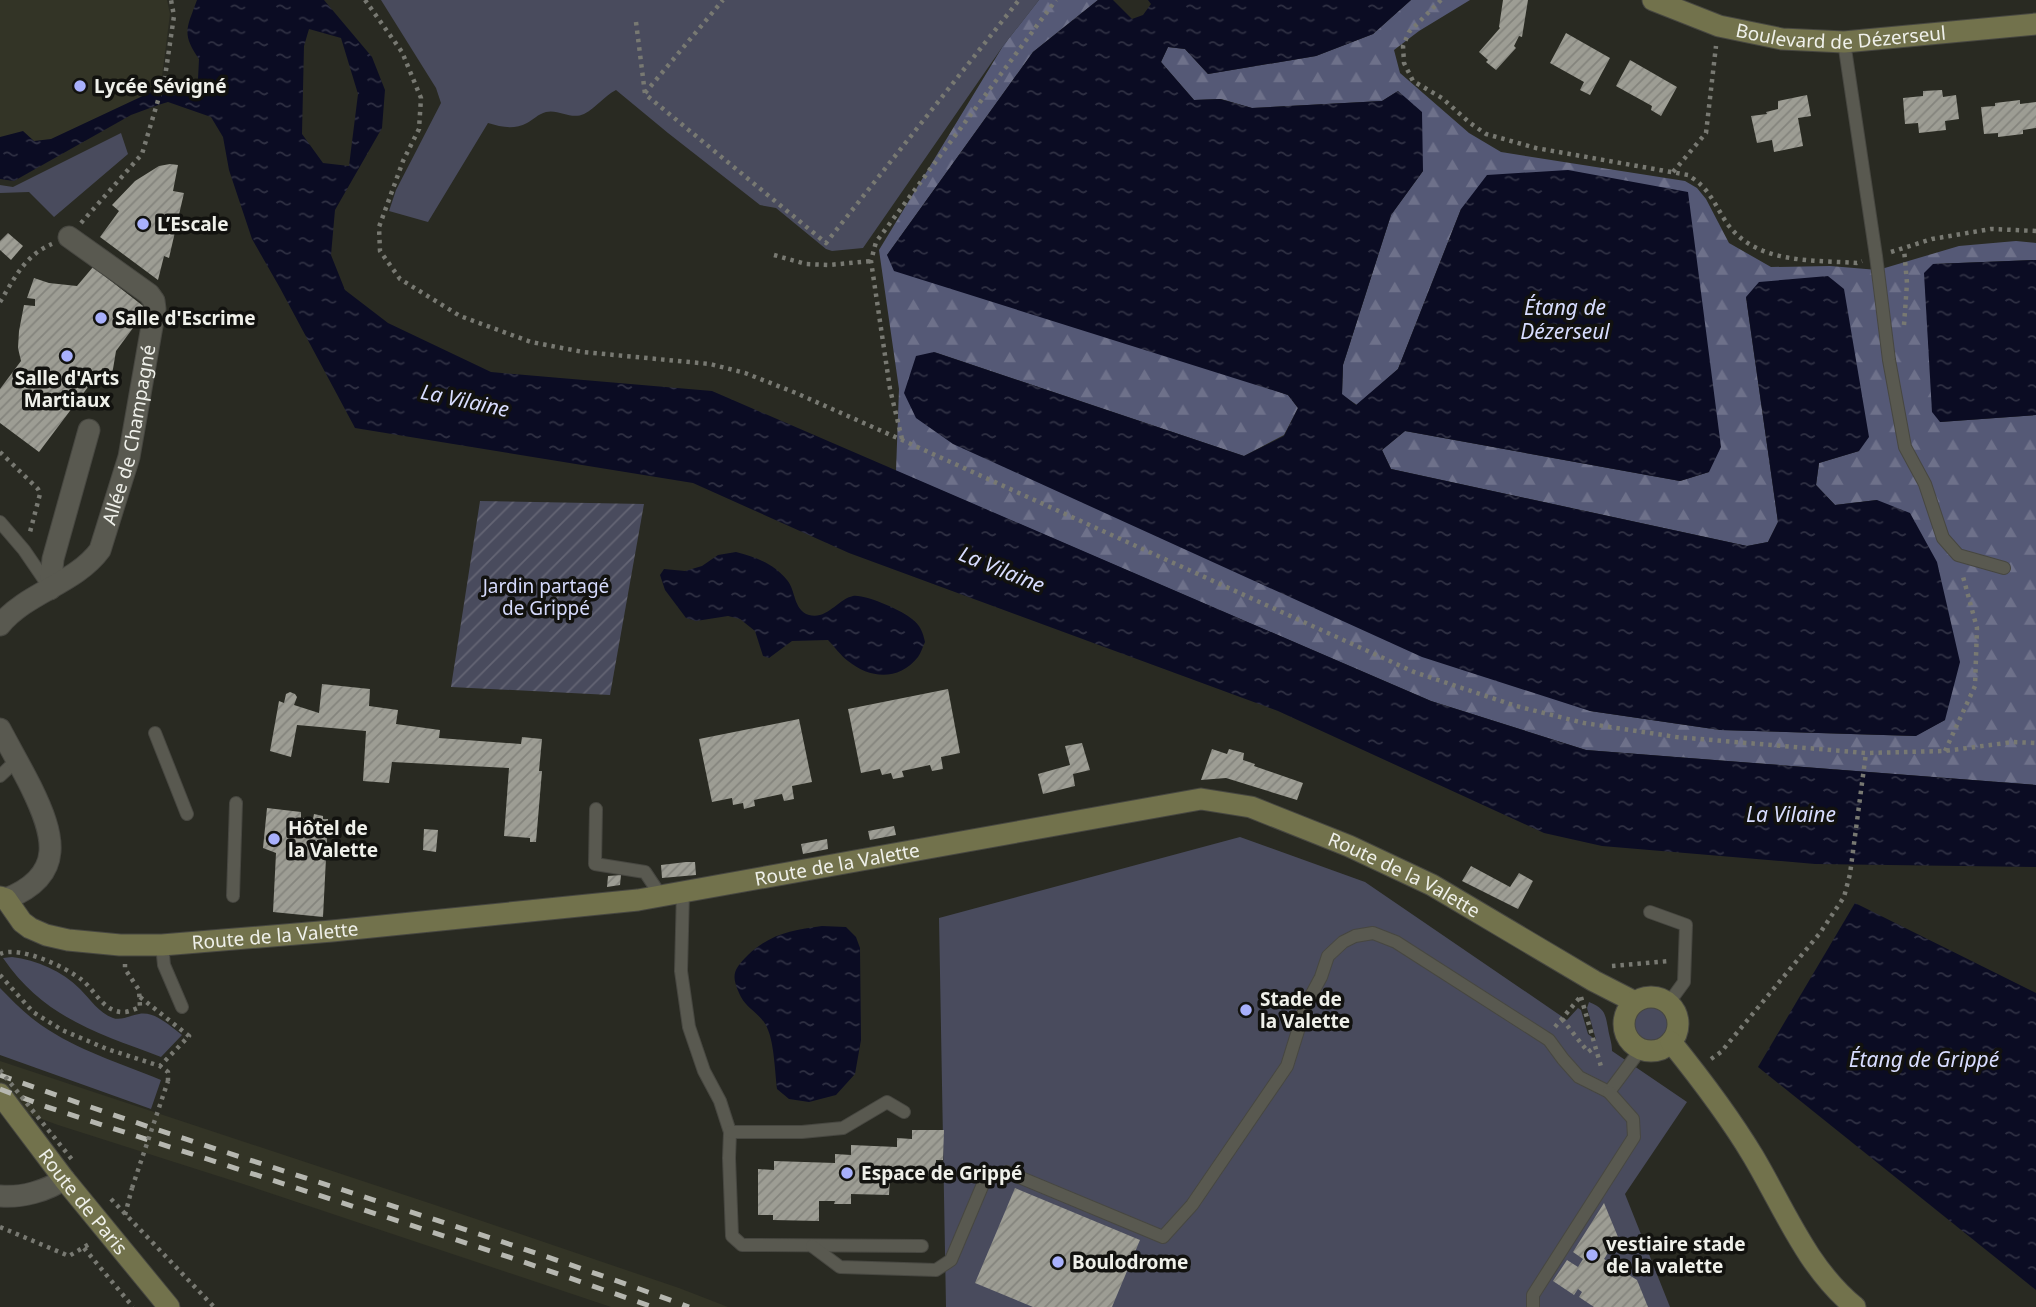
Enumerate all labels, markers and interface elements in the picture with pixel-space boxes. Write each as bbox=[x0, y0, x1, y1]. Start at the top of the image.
street label: Boulevard de Dézerseul bbox=[1734, 17, 1947, 55]
place label: Lycée Sévigné bbox=[94, 73, 227, 99]
marker: Lycée Sévigné bbox=[72, 78, 88, 94]
place label: L’Escale bbox=[157, 211, 229, 237]
marker: L’Escale bbox=[135, 216, 151, 232]
water label: Étang de Dézerseul bbox=[1520, 293, 1610, 345]
place label: Salle d'Escrime bbox=[115, 305, 256, 331]
marker: Salle d'Escrime bbox=[93, 310, 109, 326]
street label: Allée de Champagné bbox=[96, 343, 162, 528]
marker: Salle d'Arts Martiaux bbox=[59, 348, 75, 364]
place label: Salle d'Arts Martiaux bbox=[15, 365, 119, 413]
water label: La Vilaine bbox=[418, 377, 512, 423]
water label: La Vilaine bbox=[955, 539, 1049, 599]
park label: Jardin partagé de Grippé bbox=[481, 573, 609, 621]
water label: La Vilaine bbox=[1746, 800, 1836, 828]
place label: Hôtel de la Valette bbox=[288, 815, 378, 863]
street label: Route de la Valette bbox=[1324, 826, 1485, 924]
marker: Hôtel de la Valette bbox=[266, 831, 282, 847]
street label: Route de la Valette bbox=[752, 837, 922, 892]
street label: Route de la Valette bbox=[191, 915, 360, 956]
place label: Stade de la Valette bbox=[1260, 986, 1350, 1034]
marker: Stade de la Valette bbox=[1238, 1002, 1254, 1018]
water label: Étang de Grippé bbox=[1849, 1045, 2000, 1073]
street label: Route de Paris bbox=[33, 1143, 134, 1260]
place label: Espace de Grippé bbox=[861, 1160, 1022, 1186]
marker: Espace de Grippé bbox=[839, 1165, 855, 1181]
place label: vestiaire stade de la valette bbox=[1606, 1231, 1746, 1279]
marker: vestiaire stade de la valette bbox=[1584, 1247, 1600, 1263]
place label: Boulodrome bbox=[1072, 1249, 1188, 1275]
marker: Boulodrome bbox=[1050, 1254, 1066, 1270]

